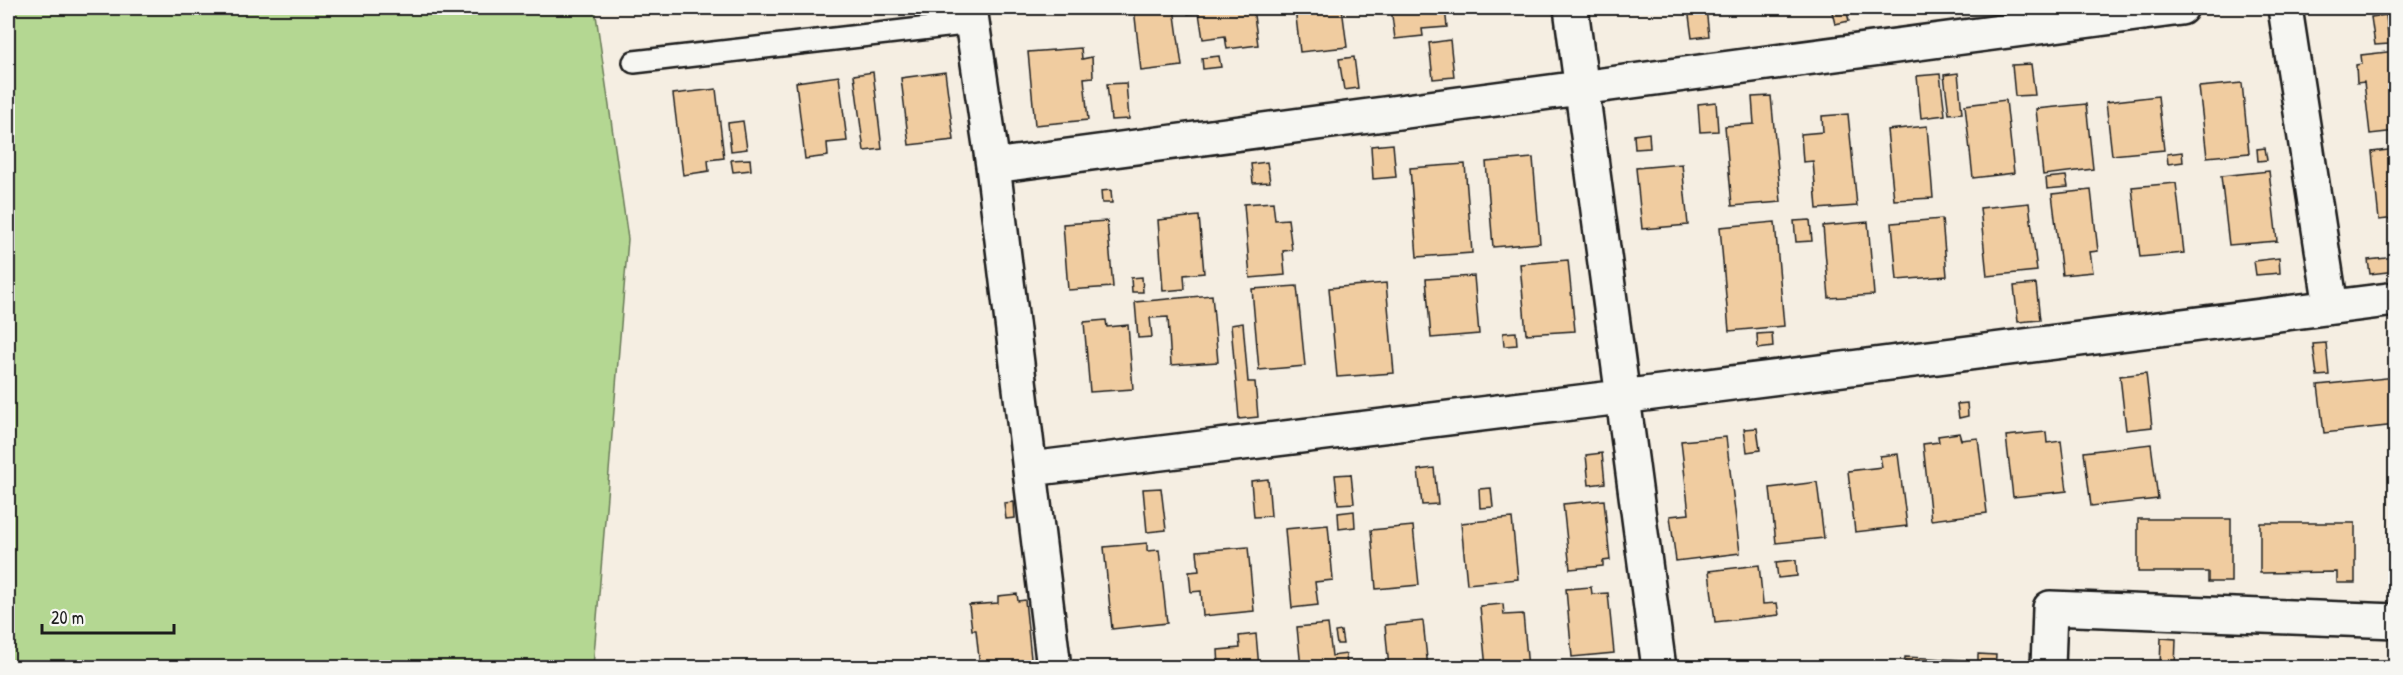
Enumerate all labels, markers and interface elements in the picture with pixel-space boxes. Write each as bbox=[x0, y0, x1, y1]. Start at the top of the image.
scale bar bbox=[42, 597, 174, 635]
text: 20 m bbox=[51, 605, 84, 630]

